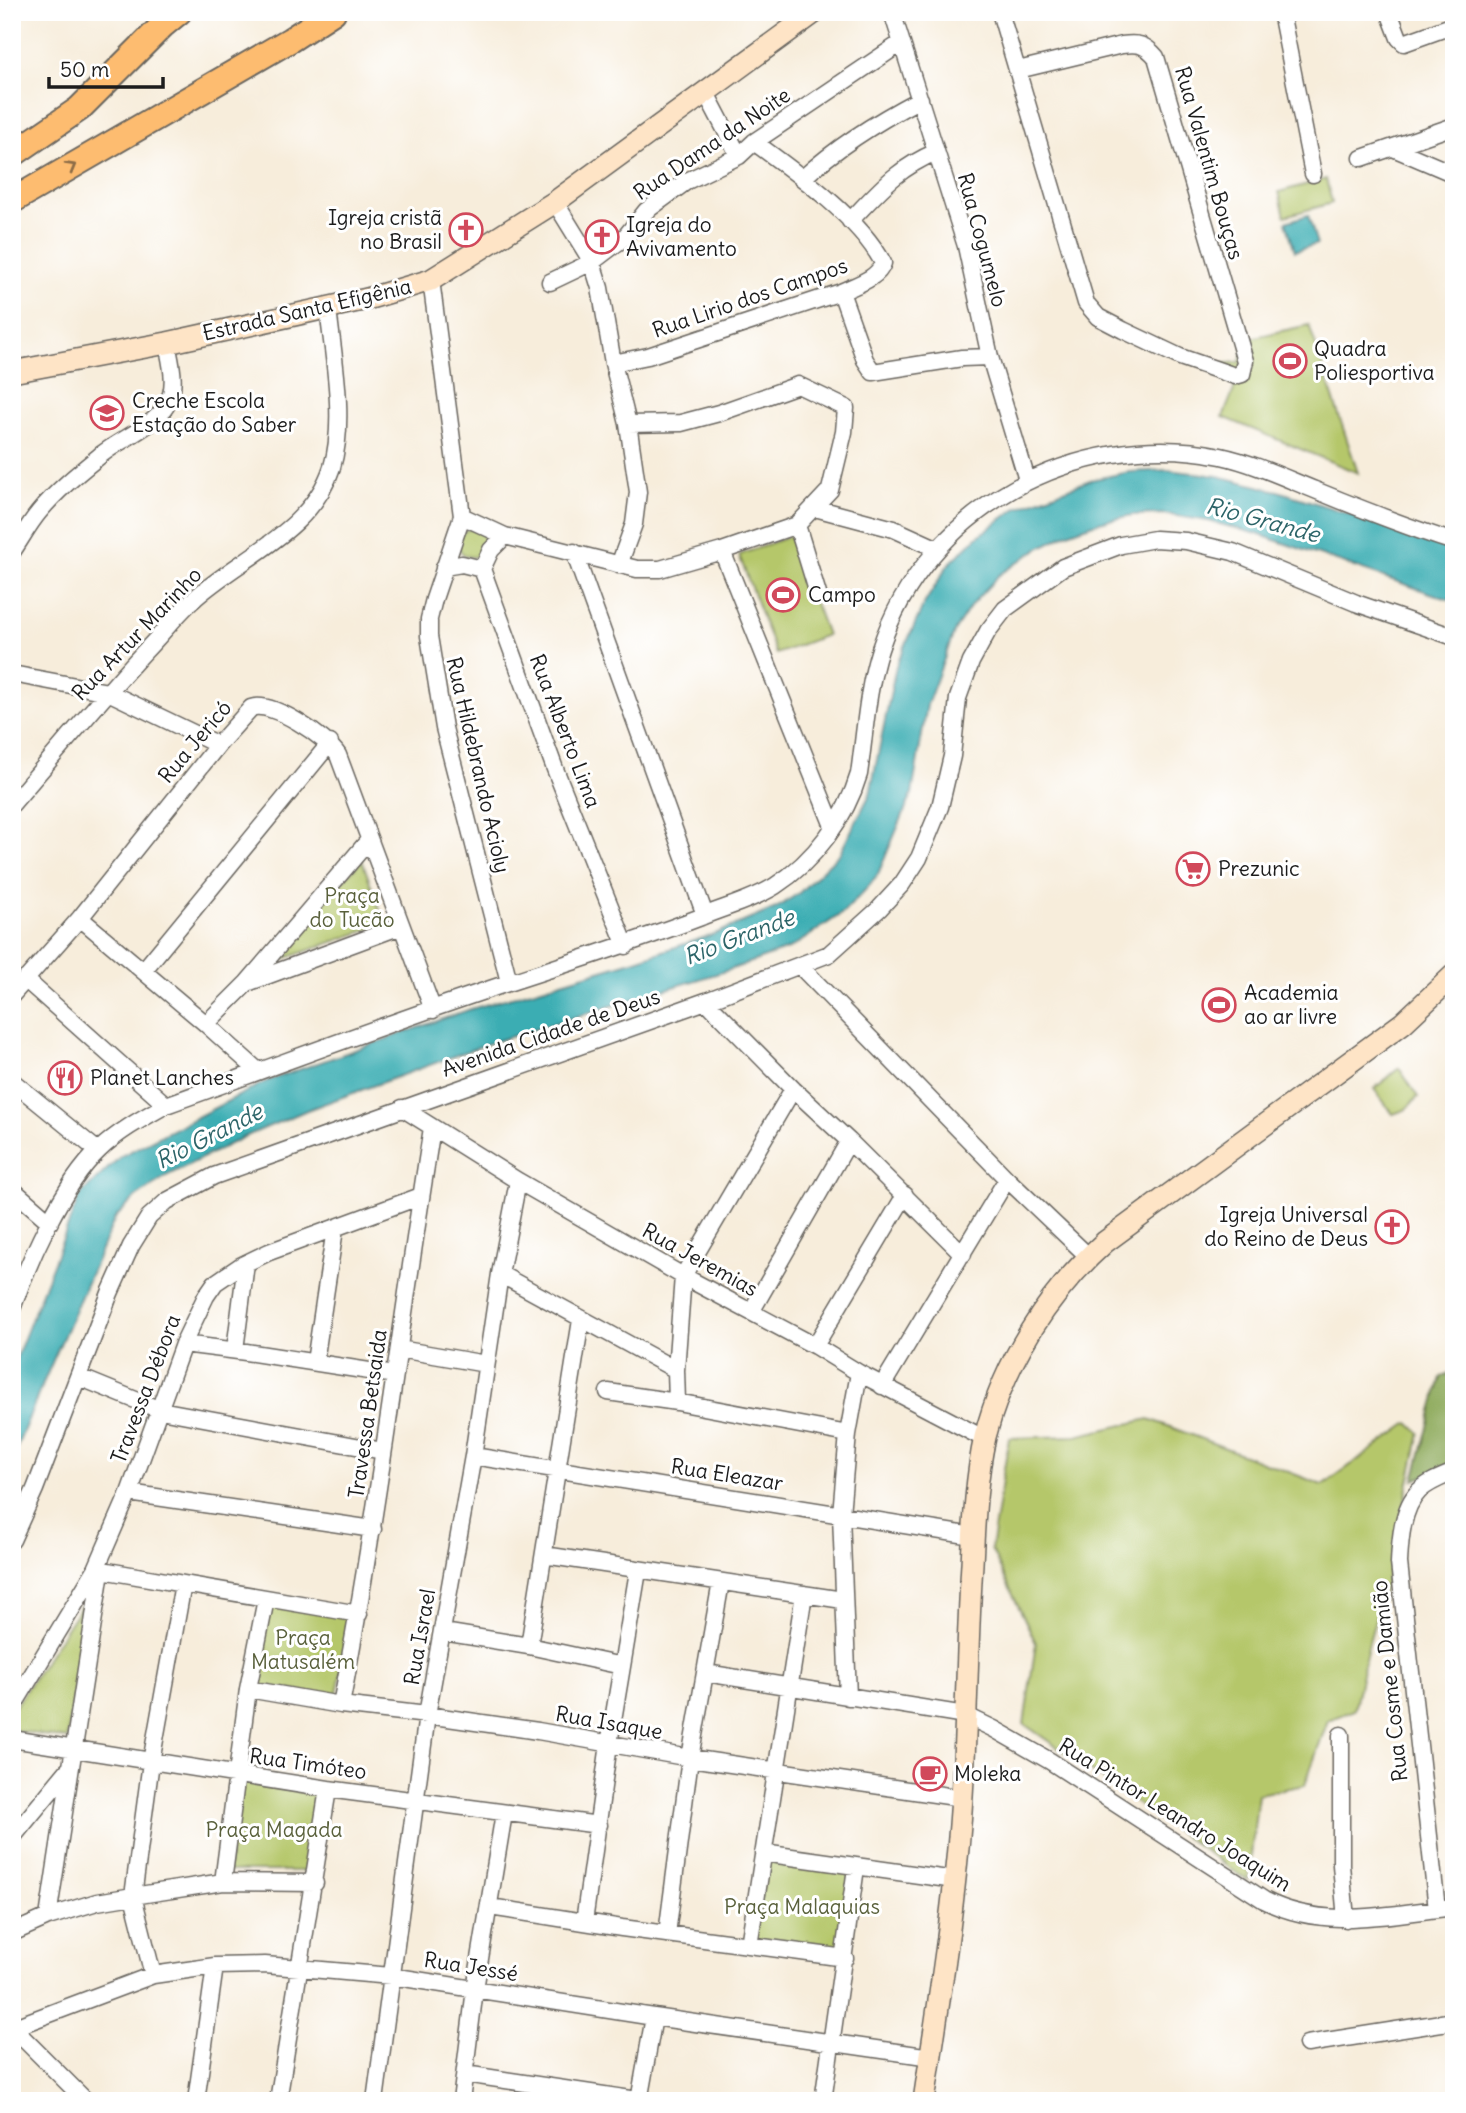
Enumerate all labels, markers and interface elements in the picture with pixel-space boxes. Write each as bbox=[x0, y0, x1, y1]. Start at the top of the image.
scale bar bbox=[49, 46, 163, 90]
text: 50 m bbox=[60, 56, 109, 83]
street label: Rua Valentim Bouças bbox=[1169, 63, 1250, 263]
street label: Rua Dama da Noite bbox=[628, 81, 795, 206]
one-way arrow bbox=[64, 162, 77, 175]
street label: Rua Cogumelo bbox=[952, 170, 1013, 310]
place label: Igreja cristã no Brasil bbox=[328, 204, 442, 255]
church icon: Igreja cristã no Brasil bbox=[447, 211, 485, 249]
place label: Igreja do Avivamento bbox=[626, 211, 737, 262]
church icon: Igreja do Avivamento bbox=[583, 218, 621, 256]
street label: Rua Lirio dos Campos bbox=[649, 251, 851, 344]
street label: Estrada Santa Efigênia bbox=[200, 272, 414, 347]
place label: Quadra Poliesportiva bbox=[1314, 335, 1434, 386]
sports icon: Quadra Poliesportiva bbox=[1271, 342, 1309, 380]
place label: Creche Escola Estação do Saber bbox=[132, 387, 297, 438]
school or university icon: Creche Escola Estação do Saber bbox=[88, 394, 126, 432]
water label: Rio Grande bbox=[1203, 490, 1325, 549]
street label: Rua Artur Marinho bbox=[66, 561, 207, 706]
sports icon: Campo bbox=[764, 576, 802, 614]
place label: Campo bbox=[808, 581, 876, 608]
street label: Rua Alberto Lima bbox=[524, 650, 607, 812]
street label: Rua Hildebrando Acioly bbox=[440, 654, 516, 876]
street label: Rua Jericó bbox=[152, 695, 237, 789]
supermarket icon: Prezunic bbox=[1174, 850, 1212, 888]
place label: Prezunic bbox=[1218, 855, 1300, 882]
park label: Praça do Tucão bbox=[309, 882, 395, 933]
water label: Rio Grande bbox=[679, 902, 800, 971]
place label: Academia ao ar livre bbox=[1244, 979, 1339, 1030]
street label: Avenida Cidade de Deus bbox=[438, 982, 663, 1083]
sports icon: Academia ao ar livre bbox=[1200, 986, 1238, 1024]
restaurant icon: Planet Lanches bbox=[46, 1059, 84, 1097]
place label: Planet Lanches bbox=[90, 1064, 234, 1091]
water label: Rio Grande bbox=[150, 1096, 269, 1175]
place label: Igreja Universal do Reino de Deus bbox=[1204, 1201, 1368, 1252]
church icon: Igreja Universal do Reino de Deus bbox=[1373, 1208, 1411, 1246]
street label: Rua Jeremias bbox=[638, 1217, 763, 1302]
street label: Travessa Débora bbox=[105, 1310, 186, 1467]
street label: Travessa Betsaida bbox=[342, 1328, 393, 1500]
street label: Rua Eleazar bbox=[669, 1452, 786, 1497]
street label: Rua Cosme e Damião bbox=[1366, 1579, 1413, 1783]
street label: Rua Israel bbox=[398, 1587, 441, 1687]
park label: Praça Matusalém bbox=[251, 1624, 355, 1675]
street label: Rua Isaque bbox=[554, 1700, 665, 1745]
street label: Rua Pintor Leandro Joaquim bbox=[1054, 1732, 1297, 1897]
street label: Rua Timóteo bbox=[248, 1742, 368, 1785]
cafe icon: Moleka bbox=[911, 1755, 949, 1793]
place label: Moleka bbox=[954, 1760, 1021, 1787]
park label: Praça Magada bbox=[205, 1816, 343, 1843]
park label: Praça Malaquias bbox=[724, 1893, 880, 1920]
street label: Rua Jessé bbox=[422, 1946, 520, 1987]

